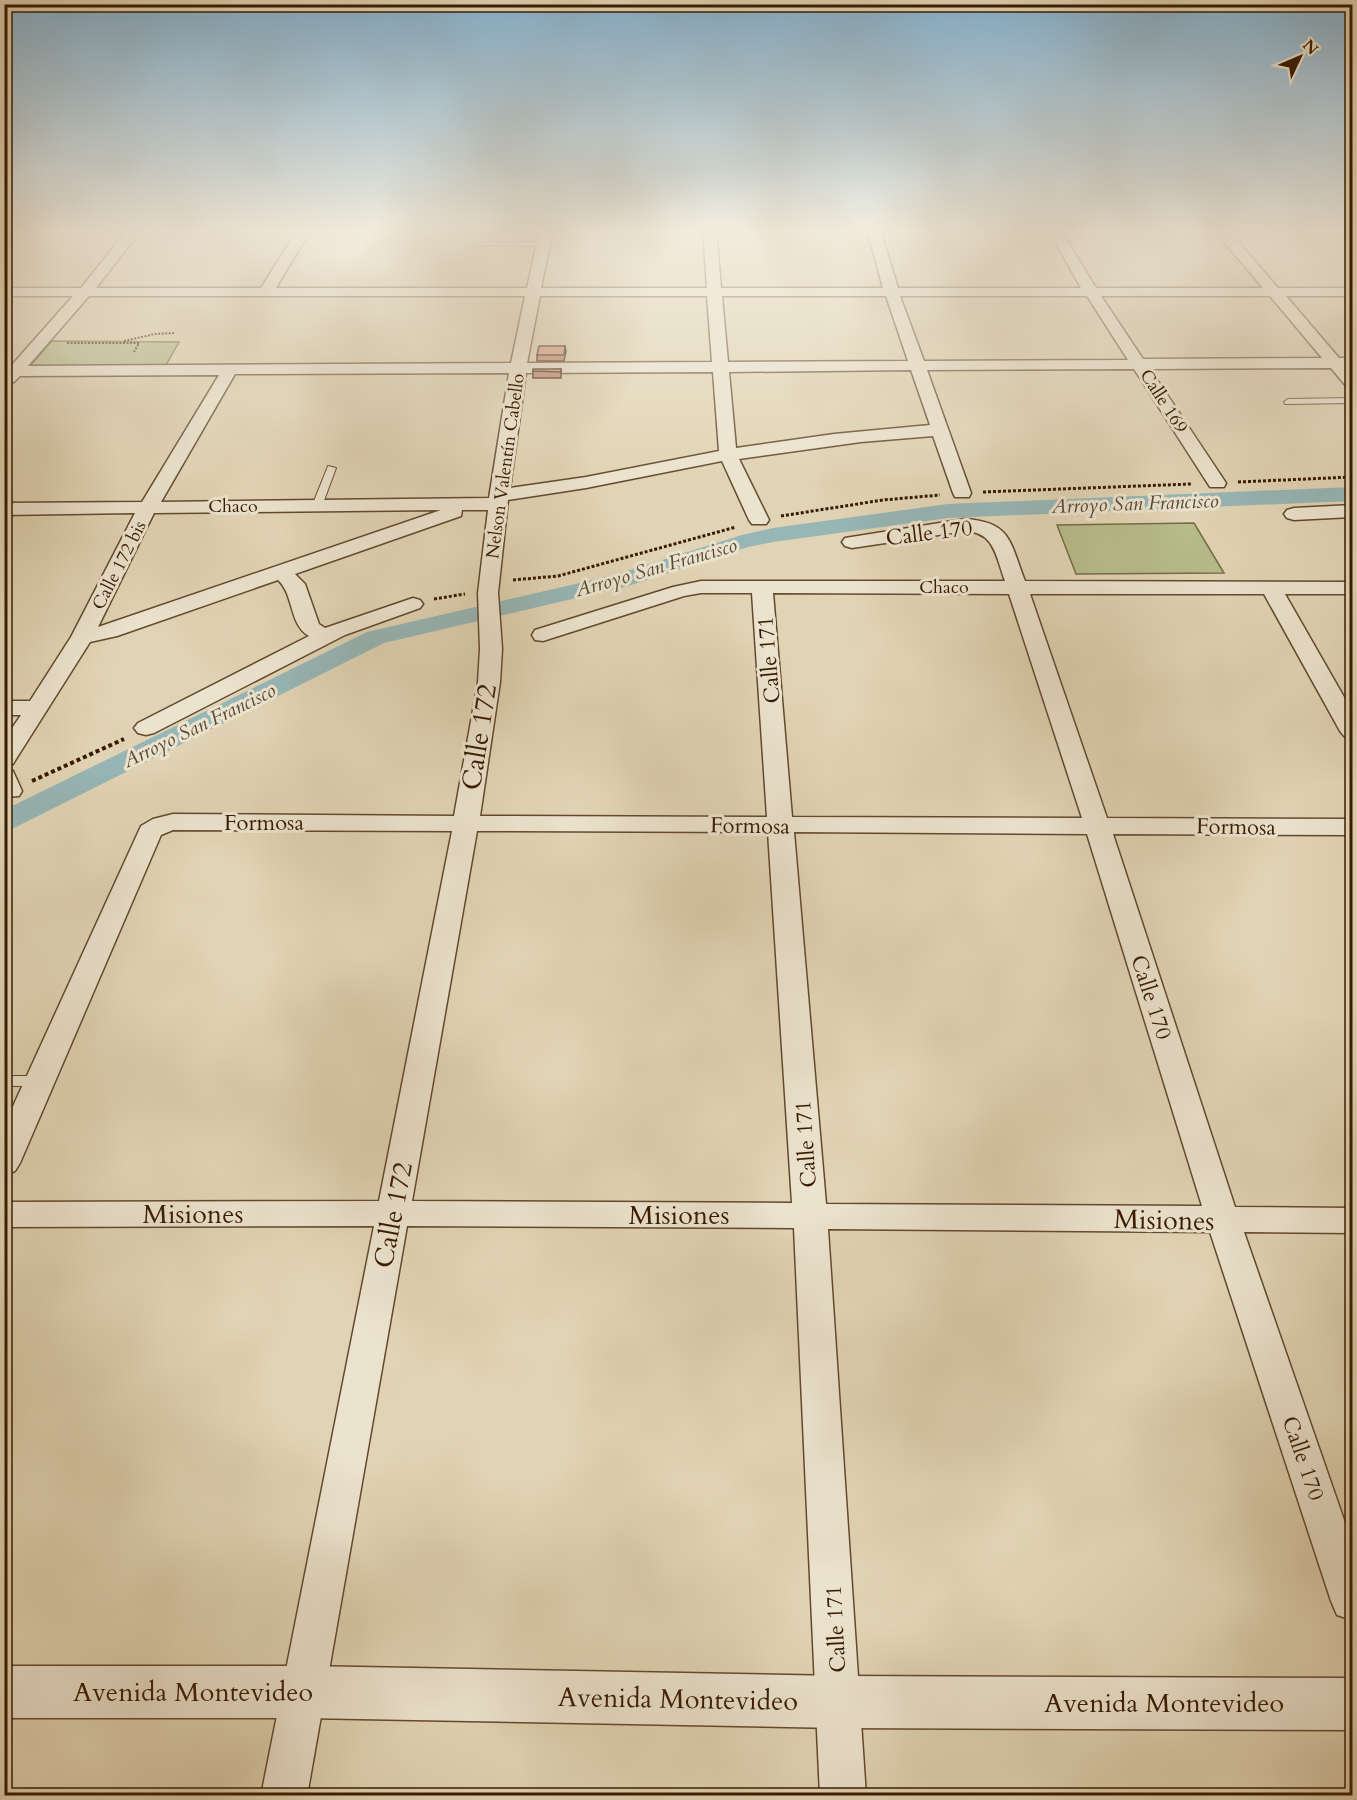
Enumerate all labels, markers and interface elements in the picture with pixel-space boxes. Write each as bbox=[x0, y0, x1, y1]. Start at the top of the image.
north arrow bbox=[1270, 27, 1330, 87]
text: N bbox=[1297, 35, 1323, 60]
street label: Calle 169 bbox=[1134, 365, 1194, 438]
street label: Nelson Valentín Cabello bbox=[480, 371, 531, 560]
water label: Arroyo San Francisco bbox=[1050, 487, 1219, 520]
street label: Chaco bbox=[208, 494, 258, 519]
street label: Calle 170 bbox=[884, 513, 974, 553]
street label: Calle 172 bis bbox=[86, 516, 153, 614]
water label: Arroyo San Francisco bbox=[571, 531, 740, 604]
street label: Chaco bbox=[919, 575, 969, 600]
street label: Calle 171 bbox=[750, 615, 788, 705]
water label: Arroyo San Francisco bbox=[117, 677, 280, 775]
street label: Calle 172 bbox=[453, 681, 506, 793]
street label: Formosa bbox=[224, 808, 304, 838]
street label: Formosa bbox=[710, 810, 791, 842]
street label: Formosa bbox=[1196, 811, 1277, 843]
street label: Calle 170 bbox=[1123, 951, 1179, 1043]
street label: Calle 171 bbox=[788, 1099, 824, 1188]
street label: Calle 172 bbox=[365, 1159, 422, 1271]
street label: Misiones bbox=[143, 1196, 243, 1233]
street label: Misiones bbox=[629, 1197, 729, 1234]
street label: Misiones bbox=[1113, 1201, 1215, 1240]
street label: Calle 170 bbox=[1275, 1412, 1331, 1504]
street label: Calle 171 bbox=[819, 1585, 853, 1673]
street label: Avenida Montevideo bbox=[73, 1674, 313, 1711]
street label: Avenida Montevideo bbox=[558, 1679, 798, 1720]
street label: Avenida Montevideo bbox=[1044, 1685, 1284, 1722]

